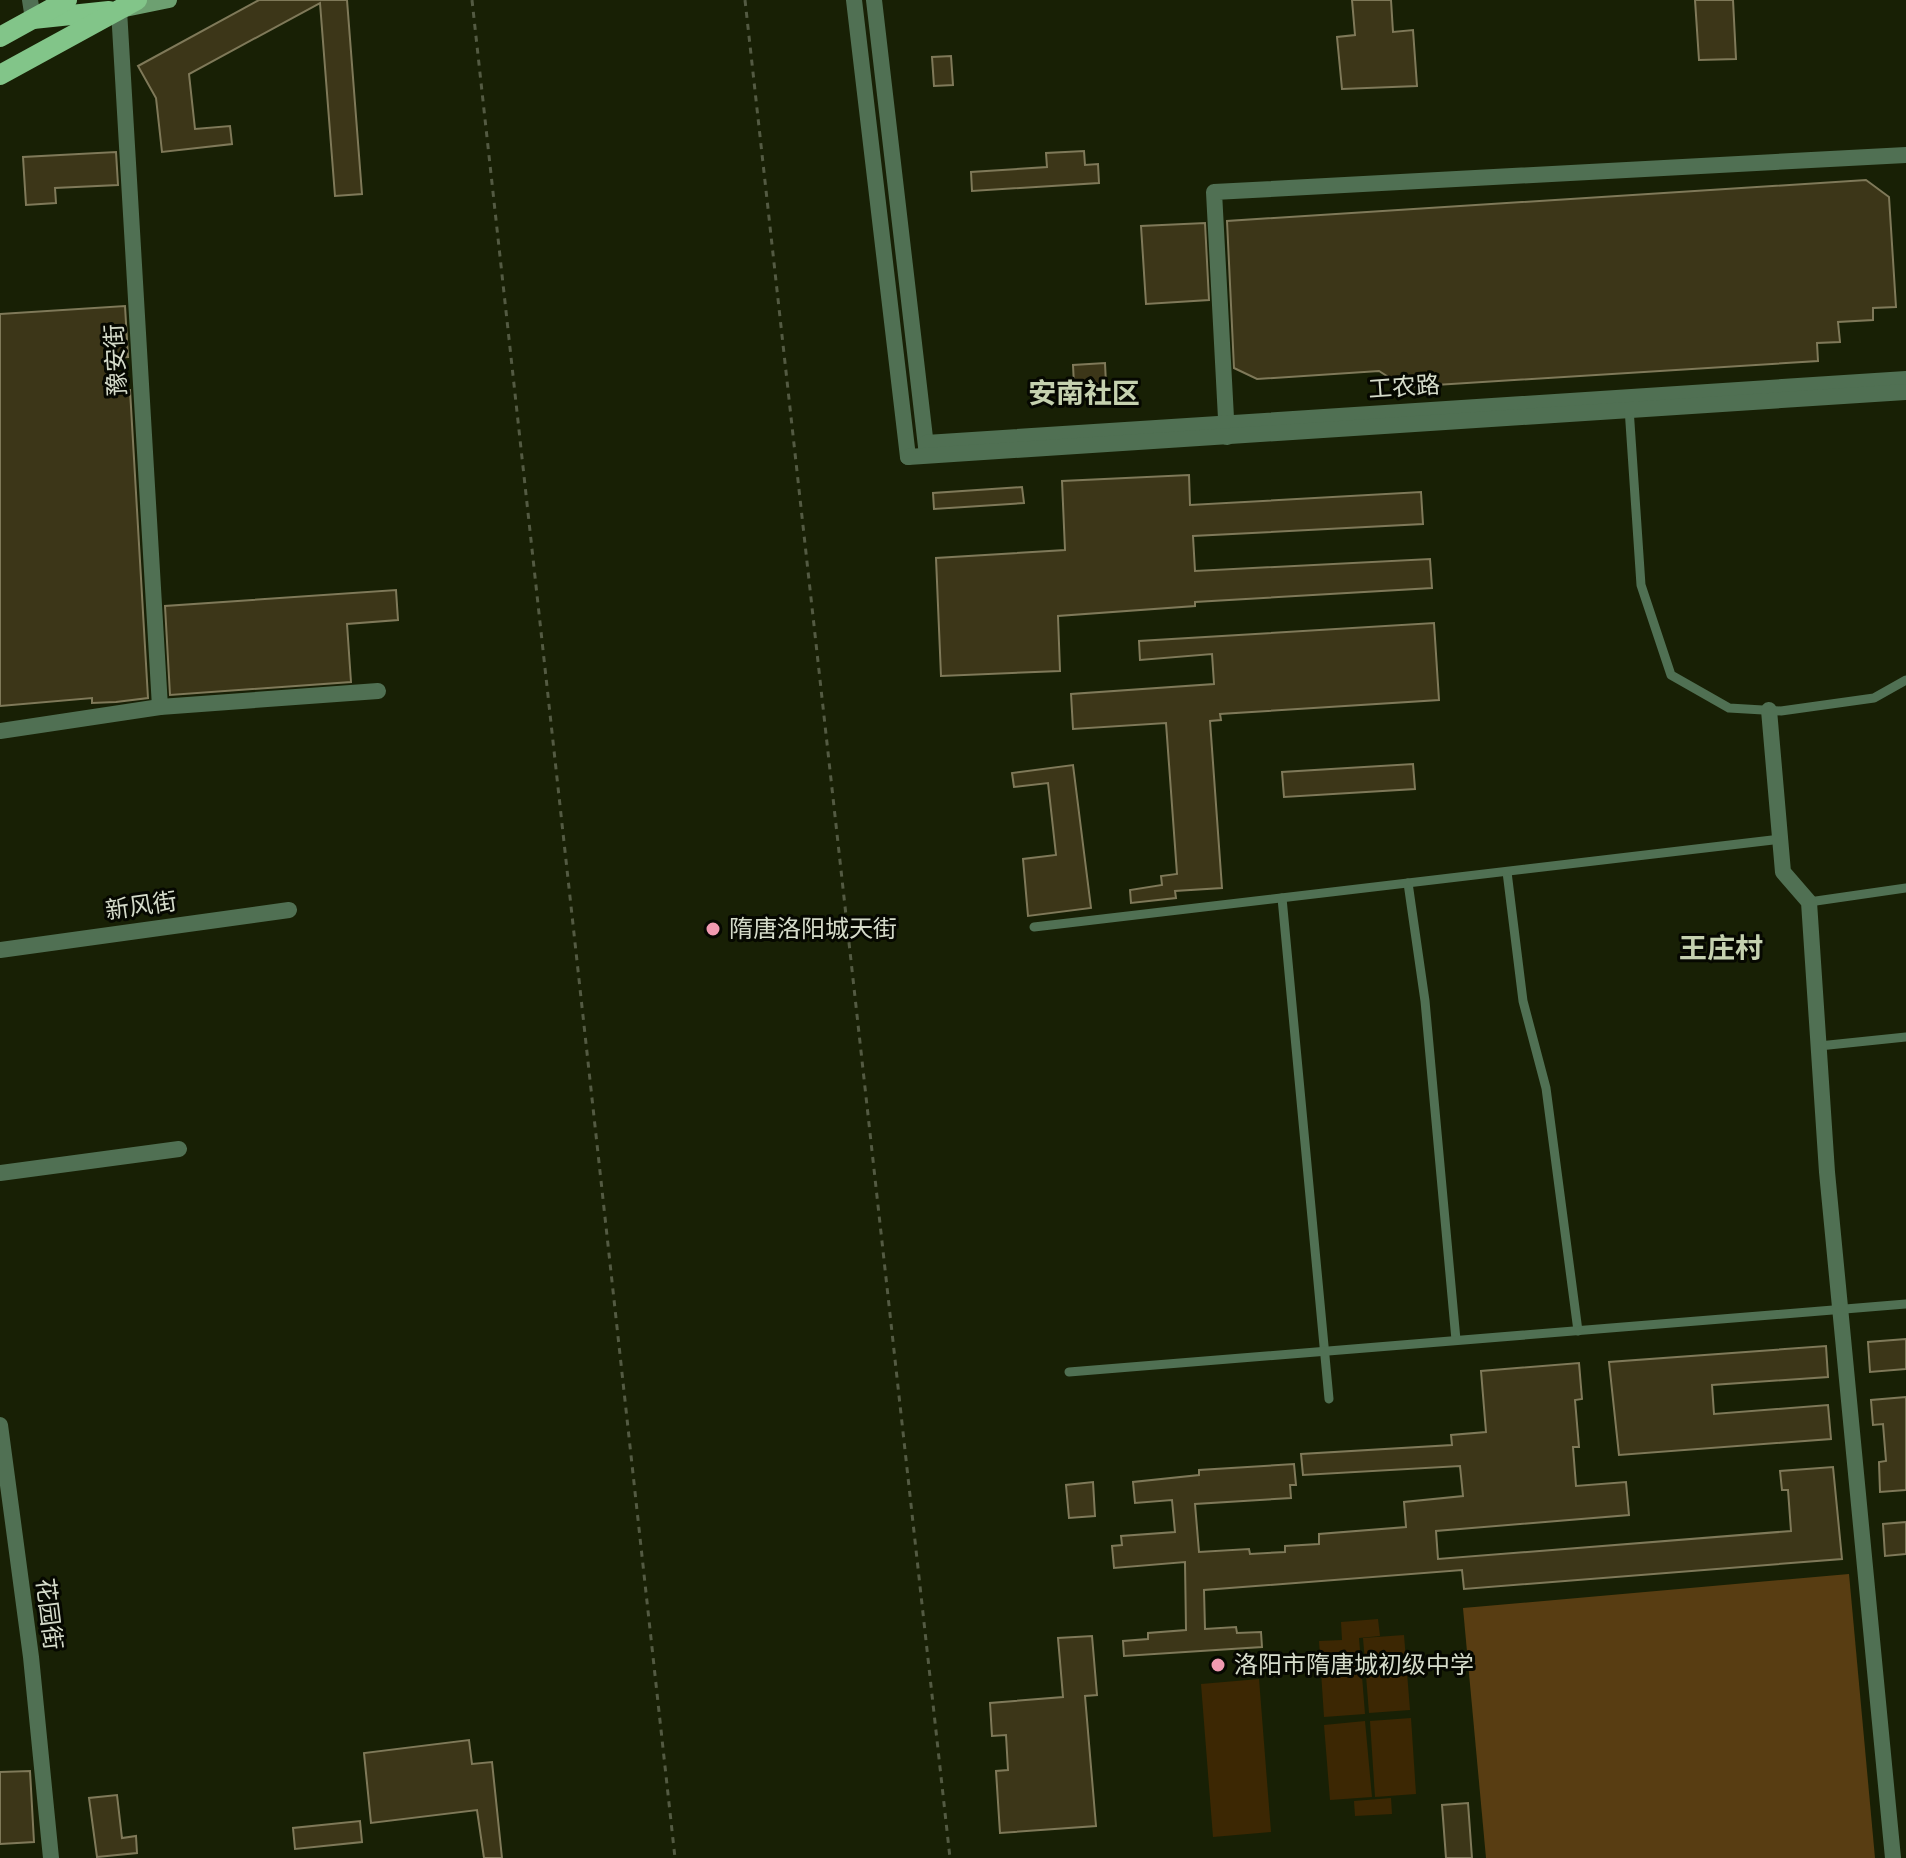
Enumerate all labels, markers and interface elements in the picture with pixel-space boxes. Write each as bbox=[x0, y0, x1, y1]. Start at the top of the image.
street label: 豫安街 bbox=[96, 323, 132, 397]
street label: 工农路 bbox=[1367, 367, 1441, 403]
district label: 安南社区 bbox=[1028, 373, 1140, 410]
street label: 新风街 bbox=[103, 883, 179, 925]
place label: 隋唐洛阳城天街 bbox=[729, 911, 897, 943]
marker: 隋唐洛阳城天街 bbox=[704, 920, 722, 938]
district label: 王庄村 bbox=[1679, 928, 1763, 965]
street label: 花园街 bbox=[31, 1576, 71, 1651]
place label: 洛阳市隋唐城初级中学 bbox=[1234, 1647, 1474, 1679]
marker: 洛阳市隋唐城初级中学 bbox=[1209, 1656, 1227, 1674]

